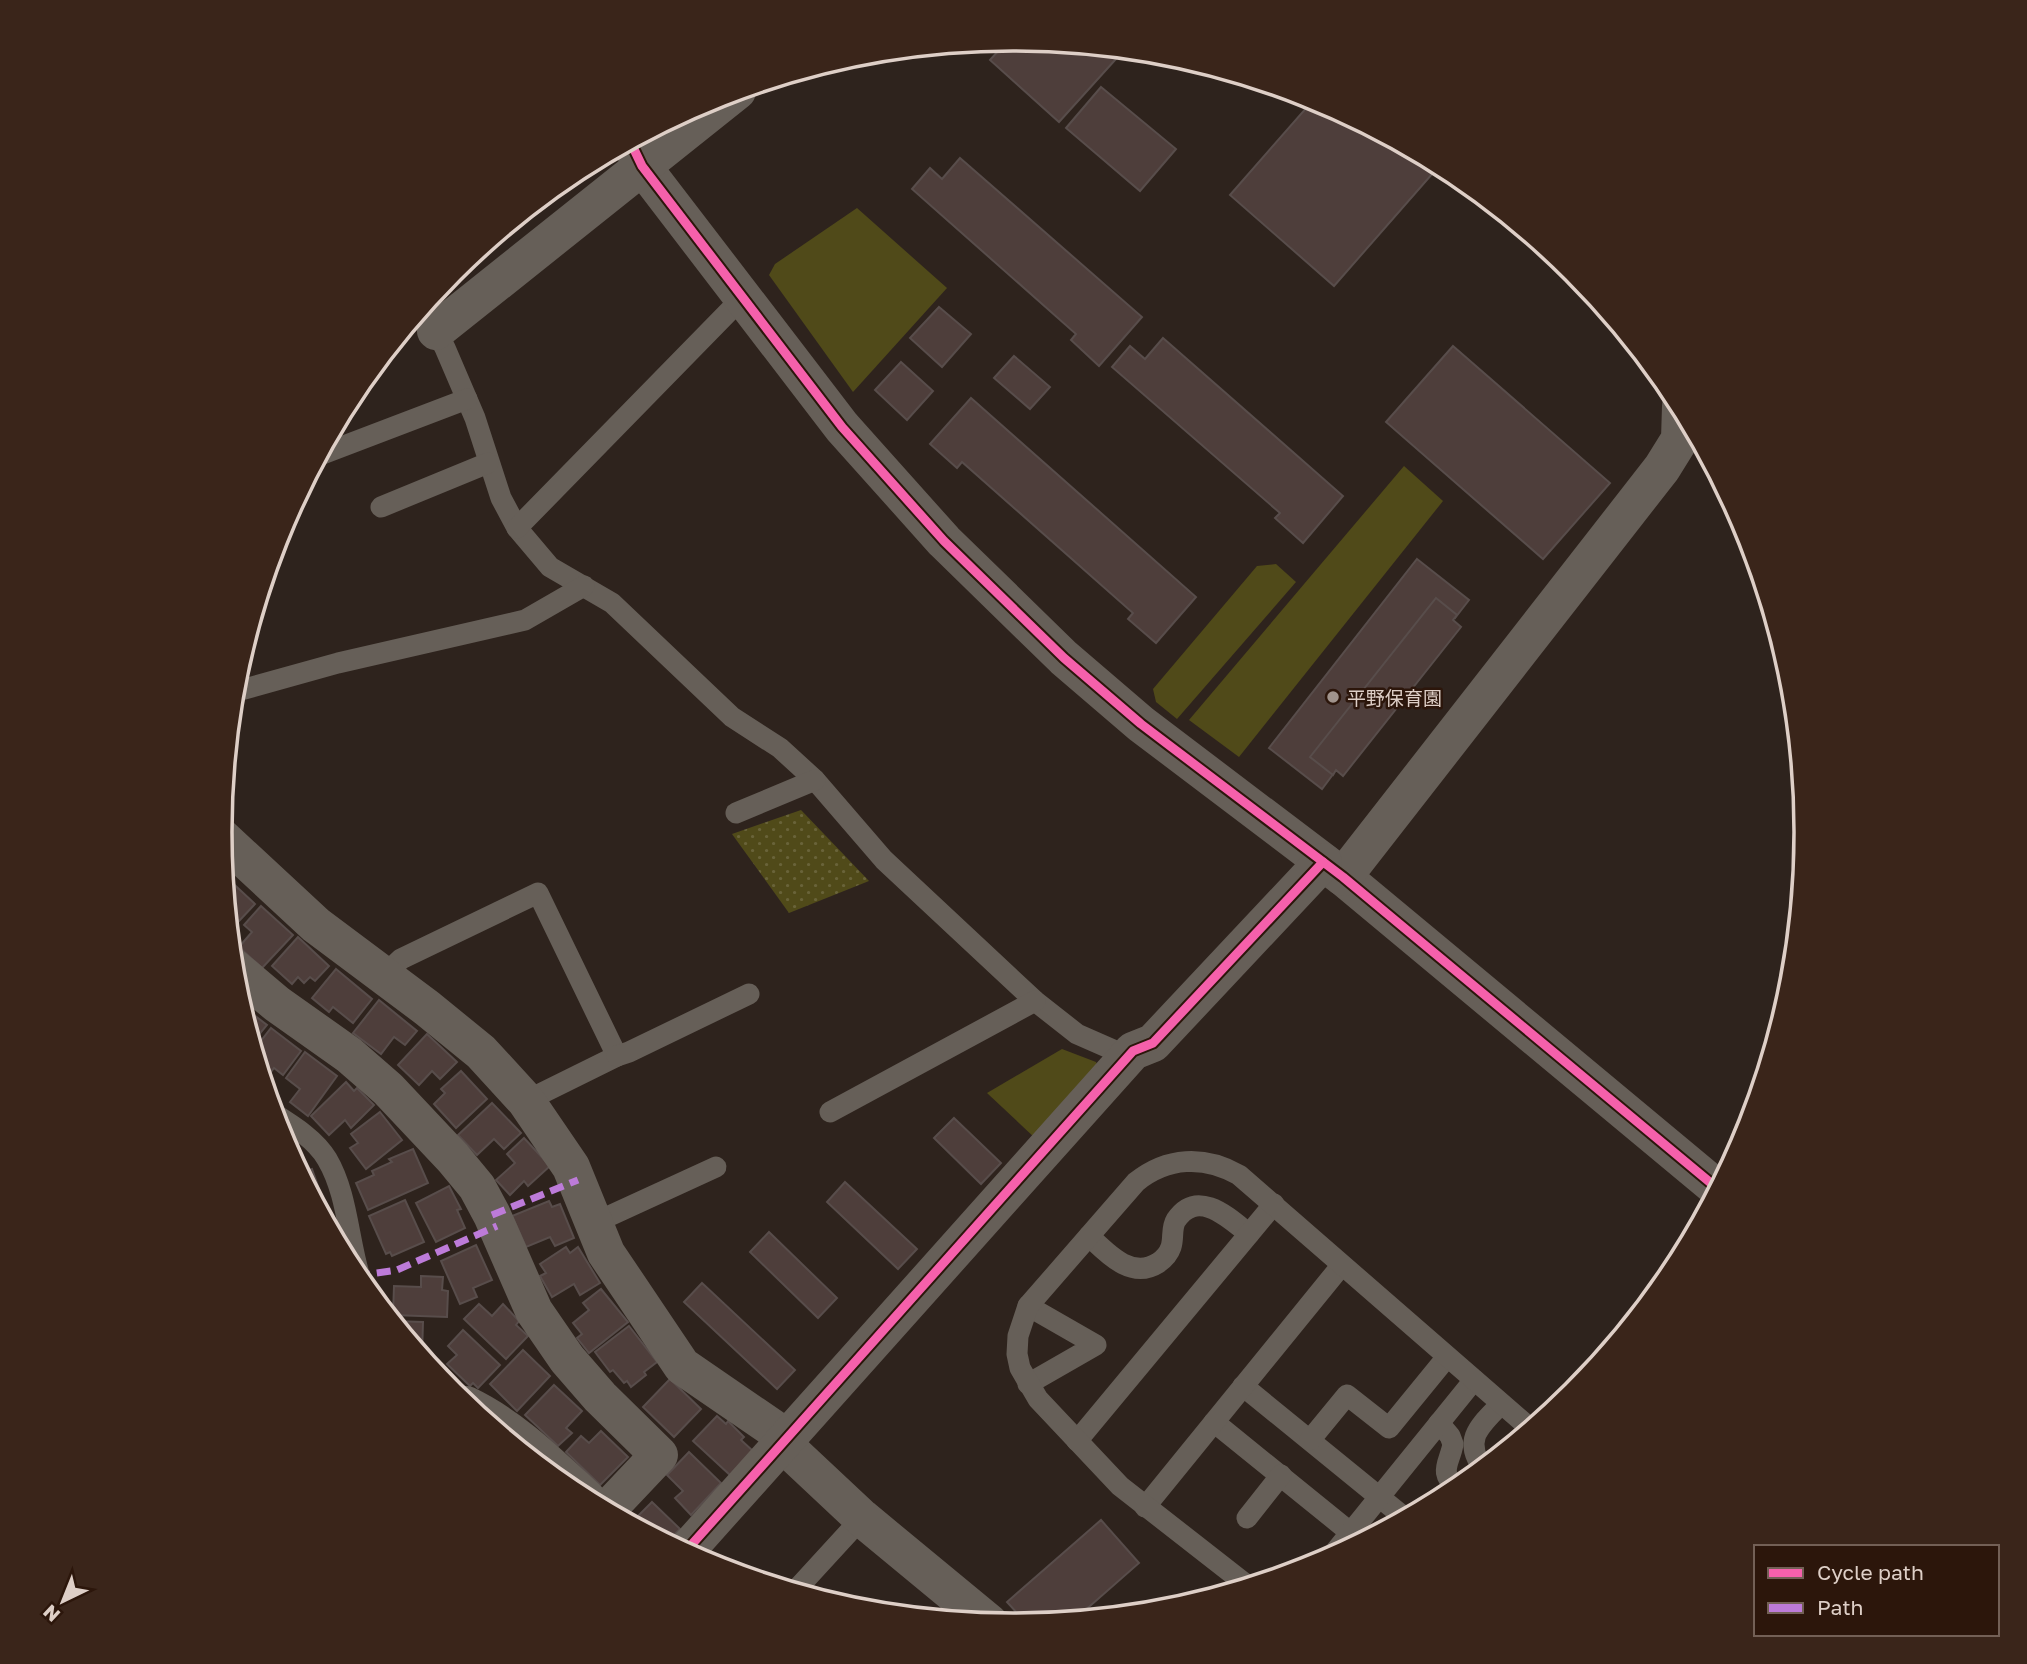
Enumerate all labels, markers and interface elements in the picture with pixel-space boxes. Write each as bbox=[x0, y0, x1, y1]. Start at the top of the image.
place label: 平野保育園 bbox=[1347, 686, 1442, 709]
marker: 平野保育園 bbox=[1325, 689, 1341, 705]
legend bbox=[1754, 1545, 1999, 1636]
text: Cycle path bbox=[1817, 1559, 1924, 1585]
north arrow bbox=[28, 1566, 98, 1636]
text: Path bbox=[1817, 1594, 1864, 1620]
text: N bbox=[38, 1600, 64, 1627]

